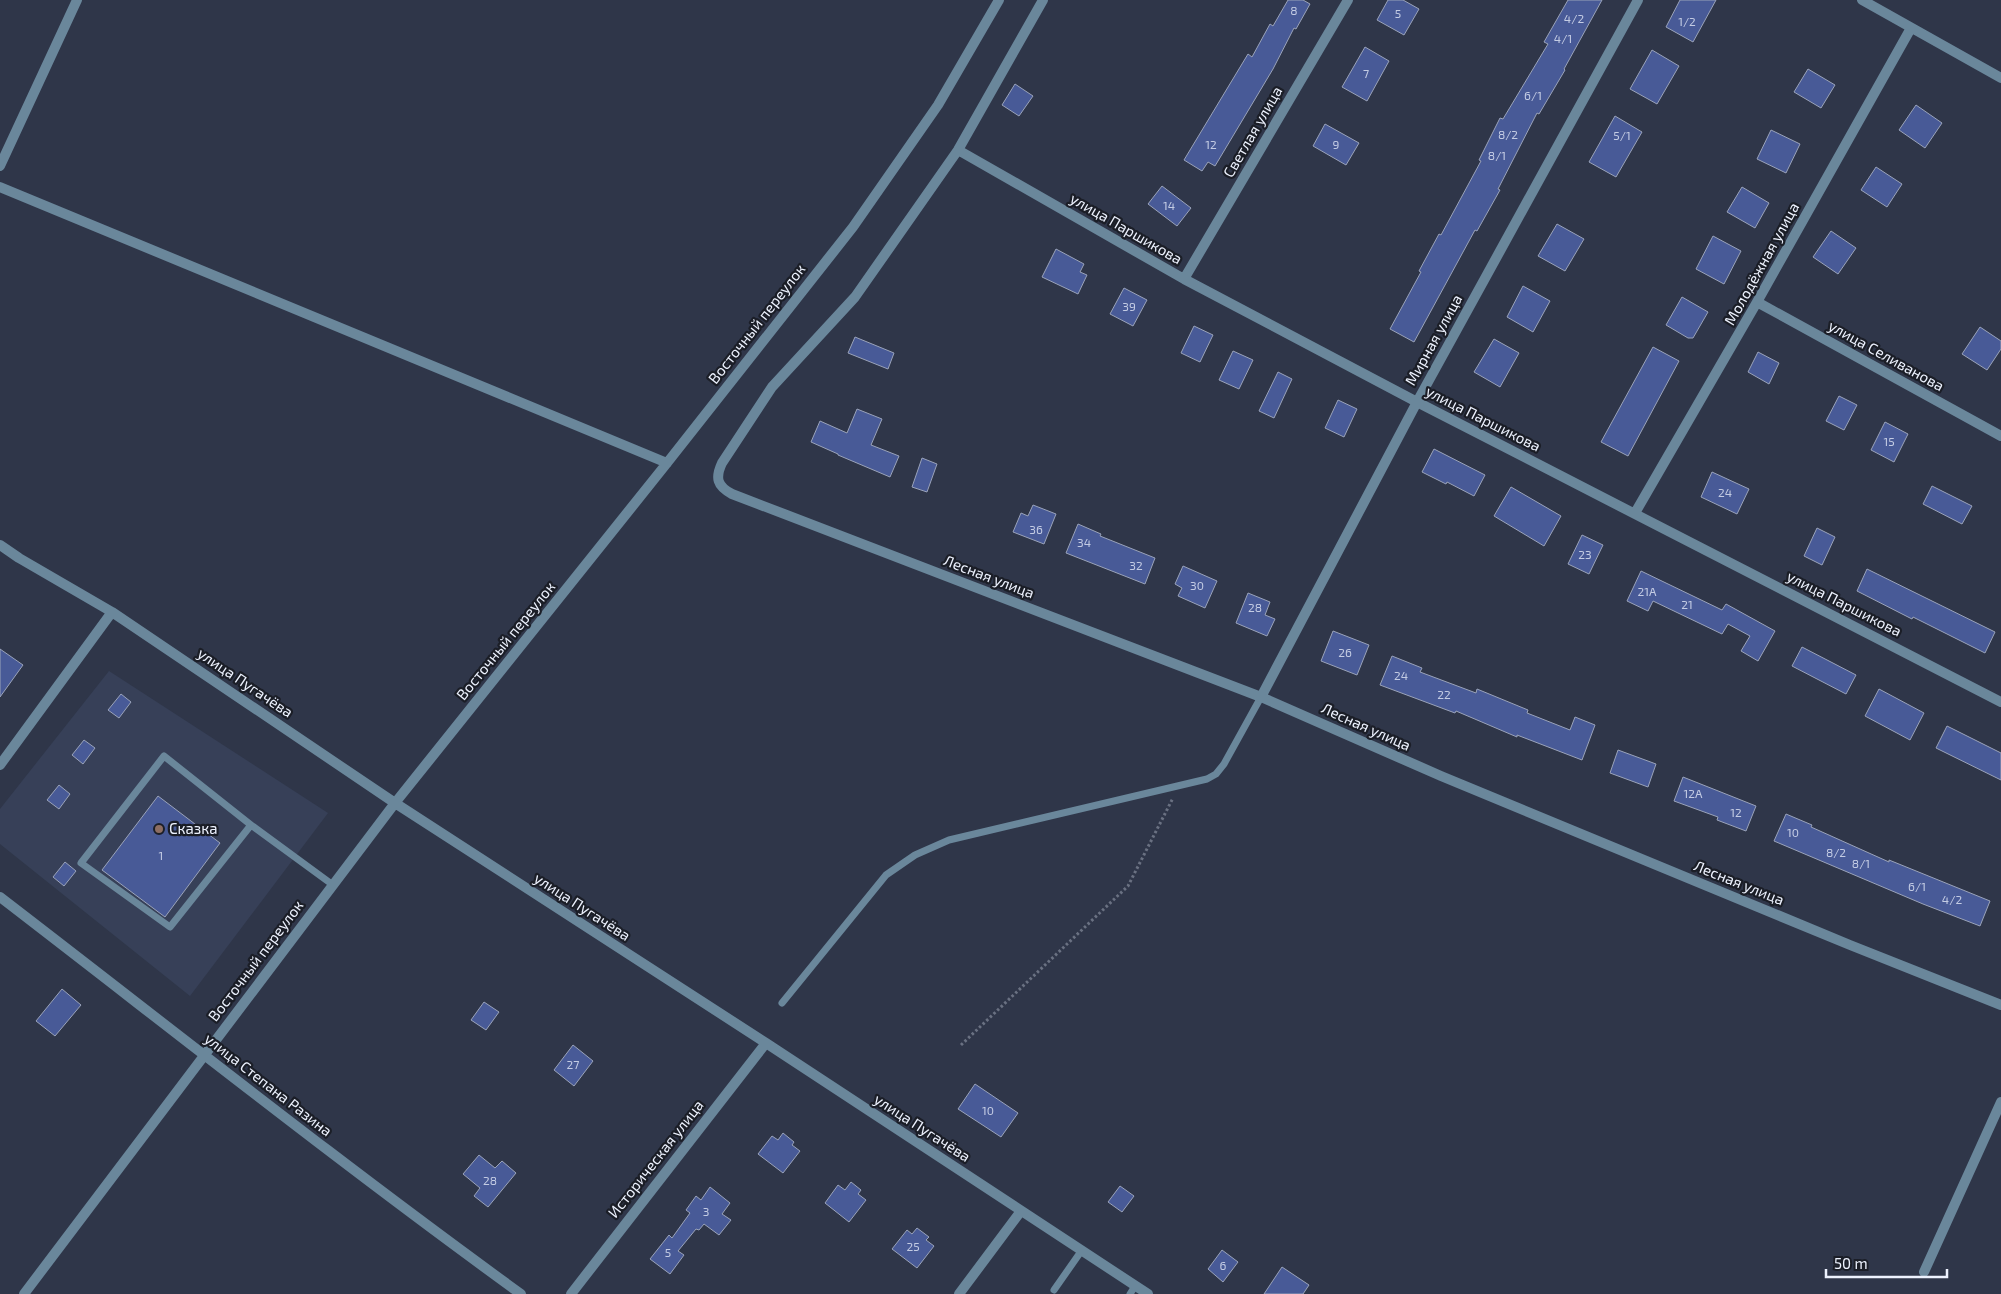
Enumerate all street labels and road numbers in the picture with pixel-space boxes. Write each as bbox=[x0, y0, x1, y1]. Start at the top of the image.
street label: Светлая улица bbox=[1219, 83, 1286, 181]
street label: улица Паршикова bbox=[1067, 189, 1186, 268]
street label: Молодёжная улица bbox=[1720, 199, 1803, 328]
street label: Восточный переулок bbox=[704, 260, 809, 387]
street label: Мирная улица bbox=[1401, 291, 1466, 389]
street label: улица Селиванова bbox=[1825, 316, 1947, 395]
street label: улица Паршикова bbox=[1423, 381, 1544, 456]
street label: Лесная улица bbox=[941, 551, 1037, 603]
street label: улица Паршикова bbox=[1784, 566, 1905, 641]
street label: Восточный переулок bbox=[452, 578, 559, 704]
street label: улица Пугачёва bbox=[194, 644, 297, 722]
street label: Лесная улица bbox=[1319, 698, 1414, 755]
street label: Лесная улица bbox=[1691, 856, 1787, 909]
street label: улица Пугачёва bbox=[530, 868, 634, 945]
street label: Восточный переулок bbox=[204, 896, 307, 1025]
street label: улица Степана Разина bbox=[201, 1029, 336, 1140]
street label: улица Пугачёва bbox=[870, 1089, 974, 1166]
street label: Историческая улица bbox=[604, 1096, 708, 1221]

